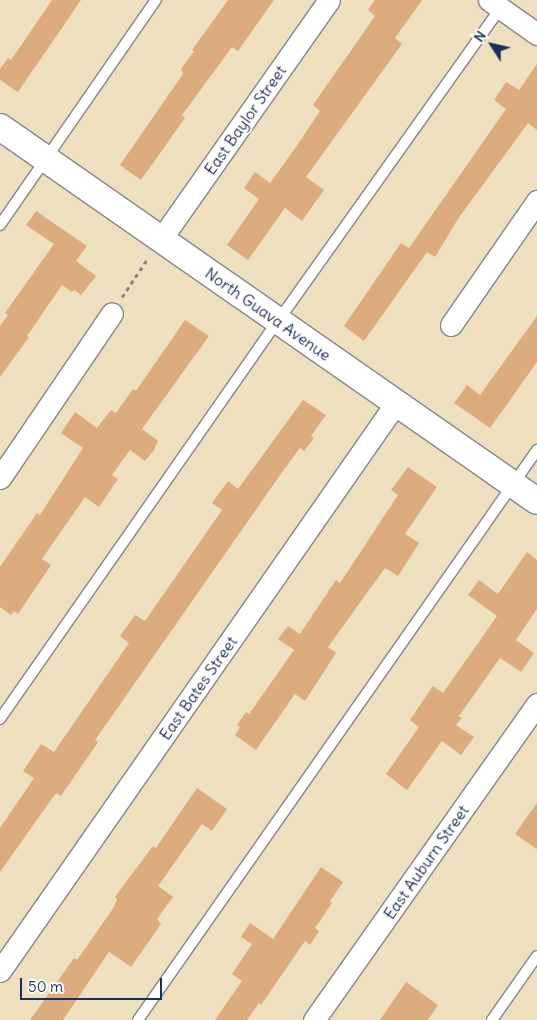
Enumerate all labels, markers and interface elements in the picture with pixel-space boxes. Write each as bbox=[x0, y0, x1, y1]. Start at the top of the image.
north arrow bbox=[467, 20, 517, 70]
text: N bbox=[470, 27, 490, 46]
street label: East Baylor Street bbox=[200, 62, 290, 178]
street label: North Guava Avenue bbox=[201, 263, 335, 365]
street label: East Bates Street bbox=[155, 633, 241, 743]
street label: East Auburn Street bbox=[379, 801, 473, 923]
scale bar bbox=[22, 968, 165, 1000]
text: 50 m bbox=[28, 977, 63, 996]

